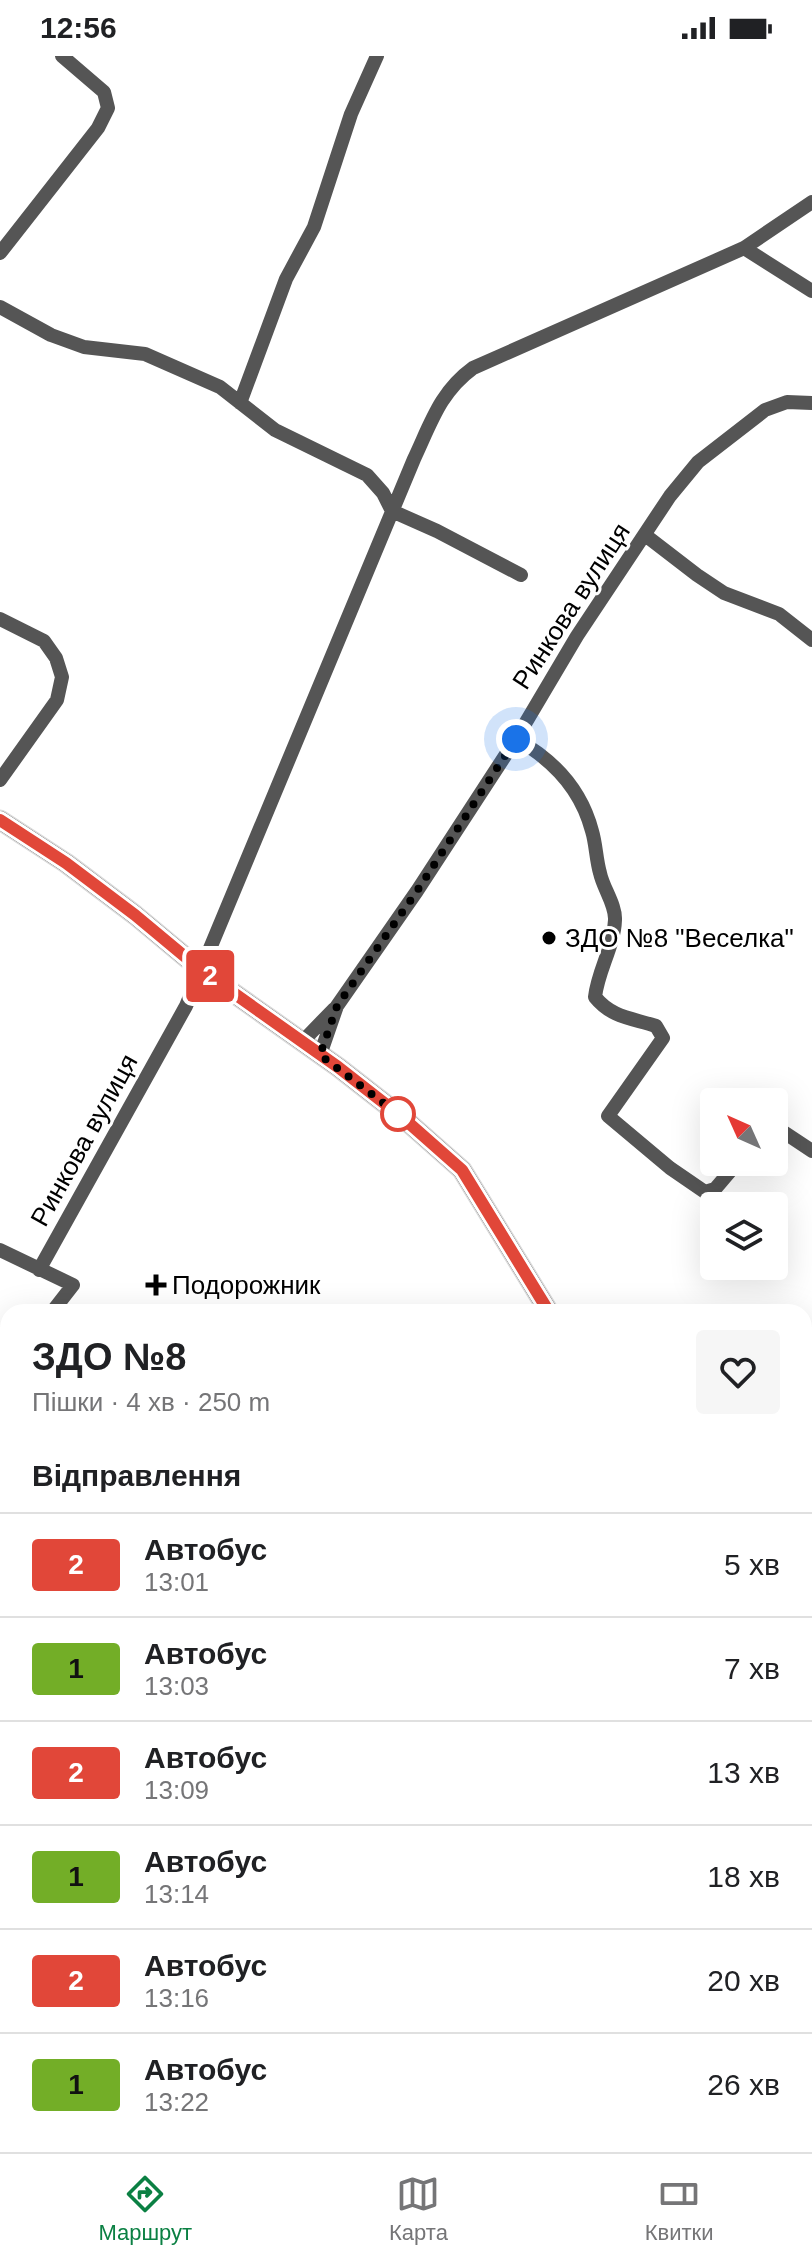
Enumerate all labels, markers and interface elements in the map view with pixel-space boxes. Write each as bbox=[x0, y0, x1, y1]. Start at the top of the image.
text: 12:56 bbox=[40, 11, 117, 44]
street label: Ринкова вулиця bbox=[506, 517, 636, 695]
your location bbox=[496, 719, 536, 759]
place label: ЗДО №8 "Веселка" bbox=[565, 923, 794, 953]
marker: ЗДО №8 "Веселка" bbox=[540, 929, 558, 947]
line badge: 2 bbox=[184, 950, 236, 1002]
text: 2 bbox=[202, 960, 218, 991]
street label: Ринкова вулиця bbox=[24, 1049, 144, 1231]
north arrow bbox=[700, 1088, 788, 1176]
map controls bbox=[700, 1088, 788, 1280]
unlabelled marker bbox=[381, 1097, 415, 1131]
button: layers bbox=[700, 1192, 788, 1280]
place label: Подорожник bbox=[172, 1270, 321, 1300]
marker: Подорожник bbox=[147, 1276, 165, 1294]
button: heart bbox=[696, 1330, 780, 1414]
text: ЗДО №8 bbox=[32, 1336, 187, 1378]
text: Пішки · 4 хв · 250 m bbox=[32, 1387, 270, 1417]
text: Відправлення bbox=[32, 1459, 241, 1492]
text: Автобус bbox=[144, 1533, 267, 1566]
text: 5 хв bbox=[724, 1548, 780, 1581]
text: 2 bbox=[68, 1549, 84, 1580]
text: 13:01 bbox=[144, 1567, 209, 1597]
text: Автобус bbox=[144, 1637, 267, 1670]
text: 7 хв bbox=[724, 1652, 780, 1685]
text: 1 bbox=[68, 1653, 84, 1684]
text: 13:03 bbox=[144, 1671, 209, 1701]
text: Автобус bbox=[144, 1741, 267, 1774]
text: 13 хв bbox=[707, 1756, 780, 1789]
text: 2 bbox=[68, 1757, 84, 1788]
text: 13:09 bbox=[144, 1775, 209, 1805]
text: Автобус bbox=[144, 1845, 267, 1878]
text: 18 хв bbox=[707, 1860, 780, 1893]
text: 1 bbox=[68, 1861, 84, 1892]
text: 13:14 bbox=[144, 1879, 209, 1909]
text: Автобус bbox=[144, 1949, 267, 1982]
text: 20 хв bbox=[707, 1964, 780, 1997]
text: 2 bbox=[68, 1965, 84, 1996]
text: 13:16 bbox=[144, 1983, 209, 2013]
text: Автобус bbox=[144, 2053, 267, 2086]
text: 26 хв bbox=[707, 2068, 780, 2101]
text: 1 bbox=[68, 2069, 84, 2100]
text: 13:22 bbox=[144, 2087, 209, 2117]
tab: Маршрут bbox=[98, 2172, 192, 2246]
tab: Карта bbox=[389, 2172, 448, 2246]
tab: Квитки bbox=[645, 2172, 714, 2246]

